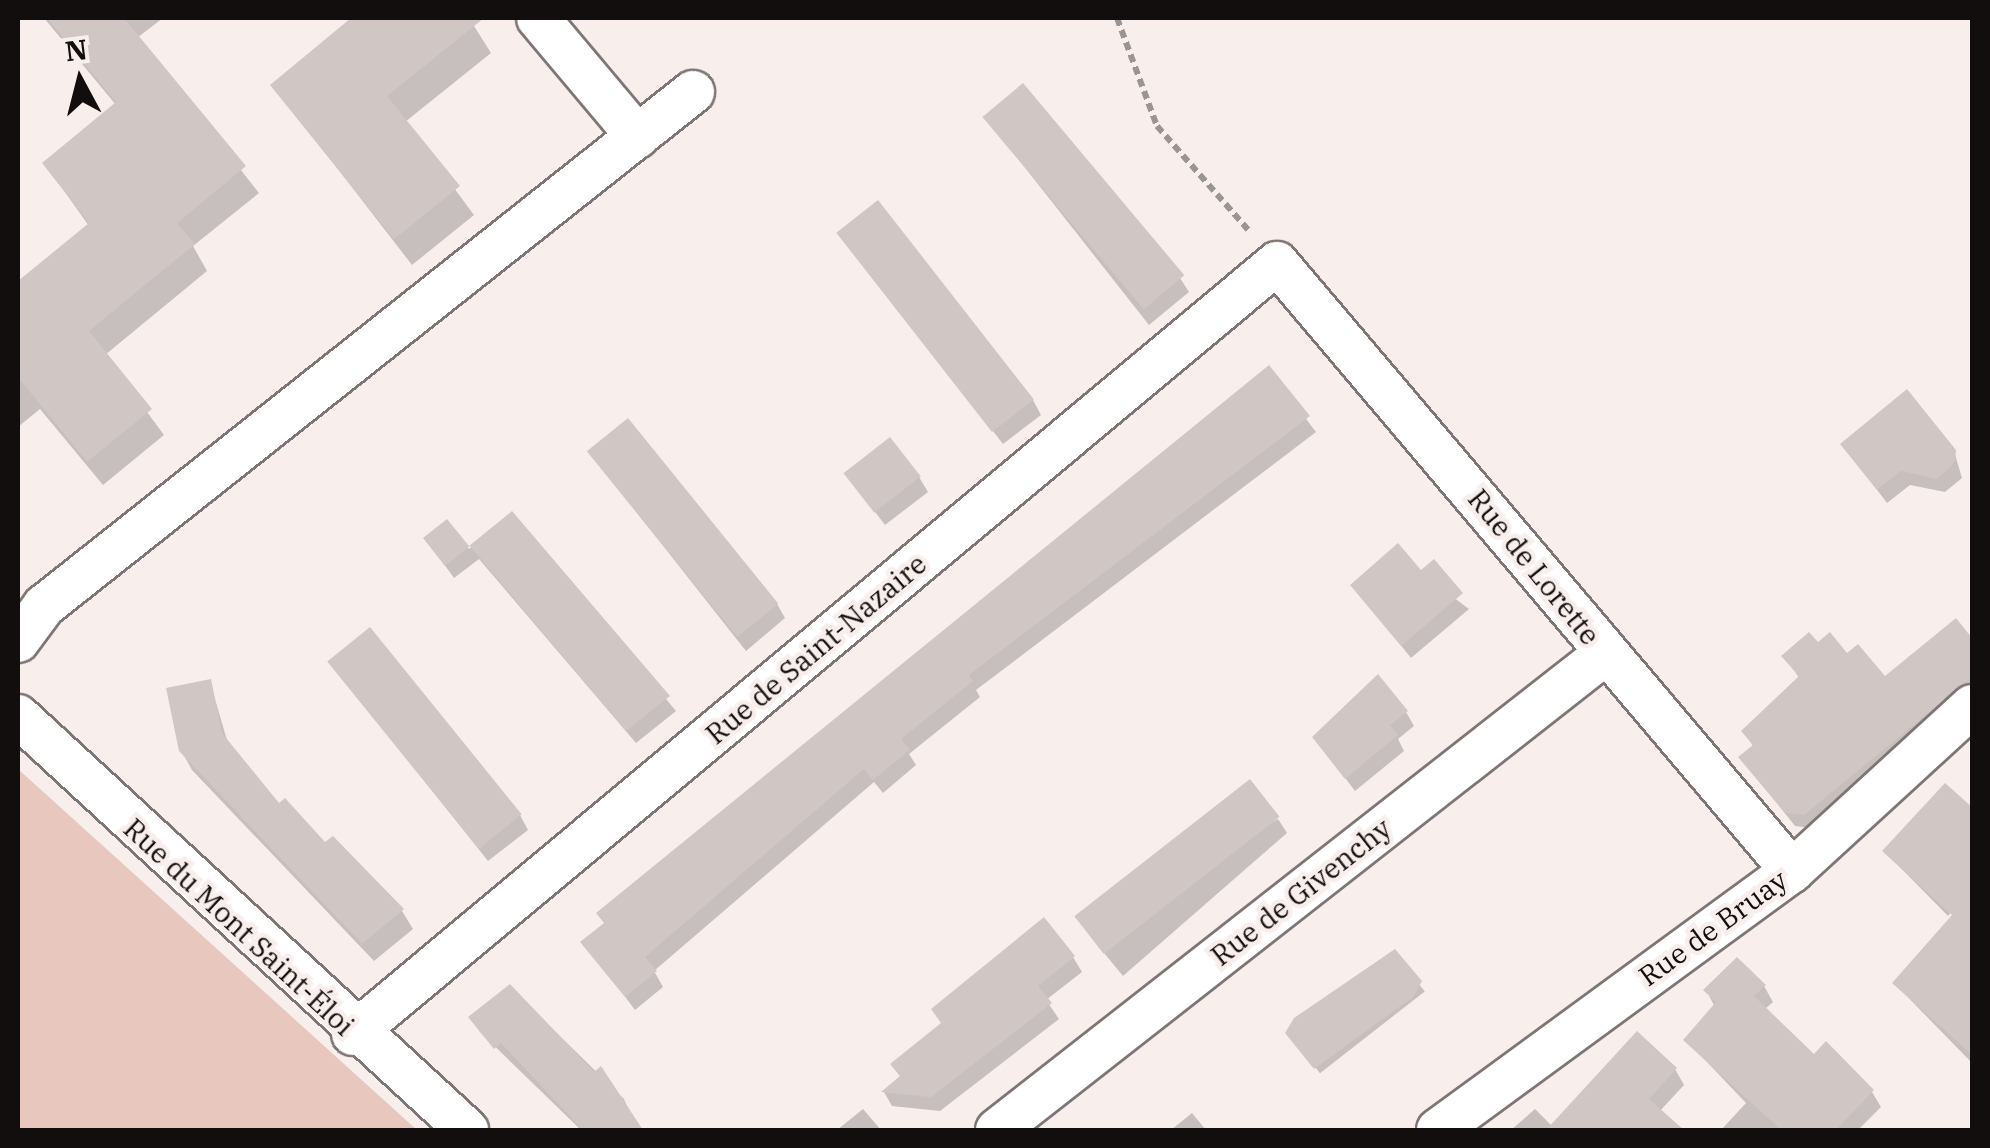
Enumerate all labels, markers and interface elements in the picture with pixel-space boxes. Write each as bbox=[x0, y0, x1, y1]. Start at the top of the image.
north arrow bbox=[30, 30, 130, 130]
text: N bbox=[63, 30, 90, 69]
street label: Rue de Lorette bbox=[1461, 482, 1607, 652]
street label: Rue de Saint-Nazaire bbox=[699, 547, 933, 751]
street label: Rue de Givenchy bbox=[1204, 811, 1398, 973]
street label: Rue du Mont Saint-Éloi bbox=[117, 812, 361, 1042]
street label: Rue de Bruay bbox=[1632, 863, 1794, 993]

